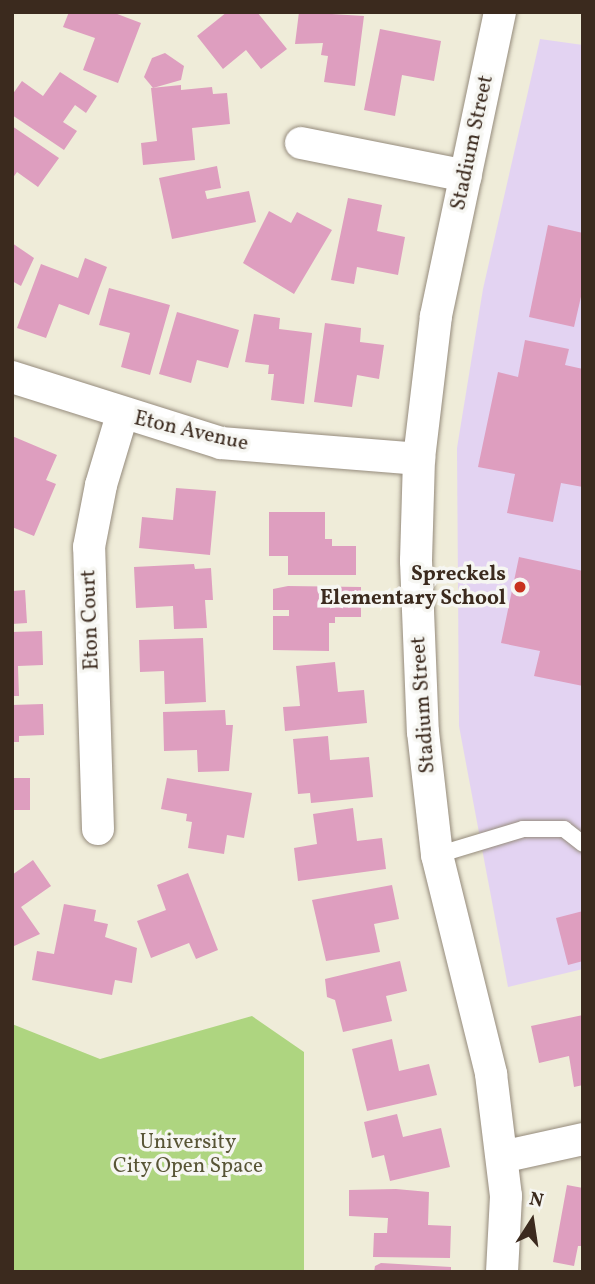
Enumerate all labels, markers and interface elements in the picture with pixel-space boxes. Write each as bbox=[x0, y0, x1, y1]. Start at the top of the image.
street label: Stadium Street bbox=[446, 73, 500, 213]
street label: Eton Avenue bbox=[131, 407, 251, 457]
place label: Spreckels Elementary School bbox=[320, 562, 506, 612]
street label: Eton Court bbox=[77, 569, 105, 671]
marker: Spreckels Elementary School bbox=[512, 579, 528, 595]
street label: Stadium Street bbox=[407, 636, 441, 774]
park label: University City Open Space bbox=[113, 1130, 263, 1180]
north arrow bbox=[497, 1186, 567, 1256]
text: N bbox=[527, 1186, 546, 1215]

